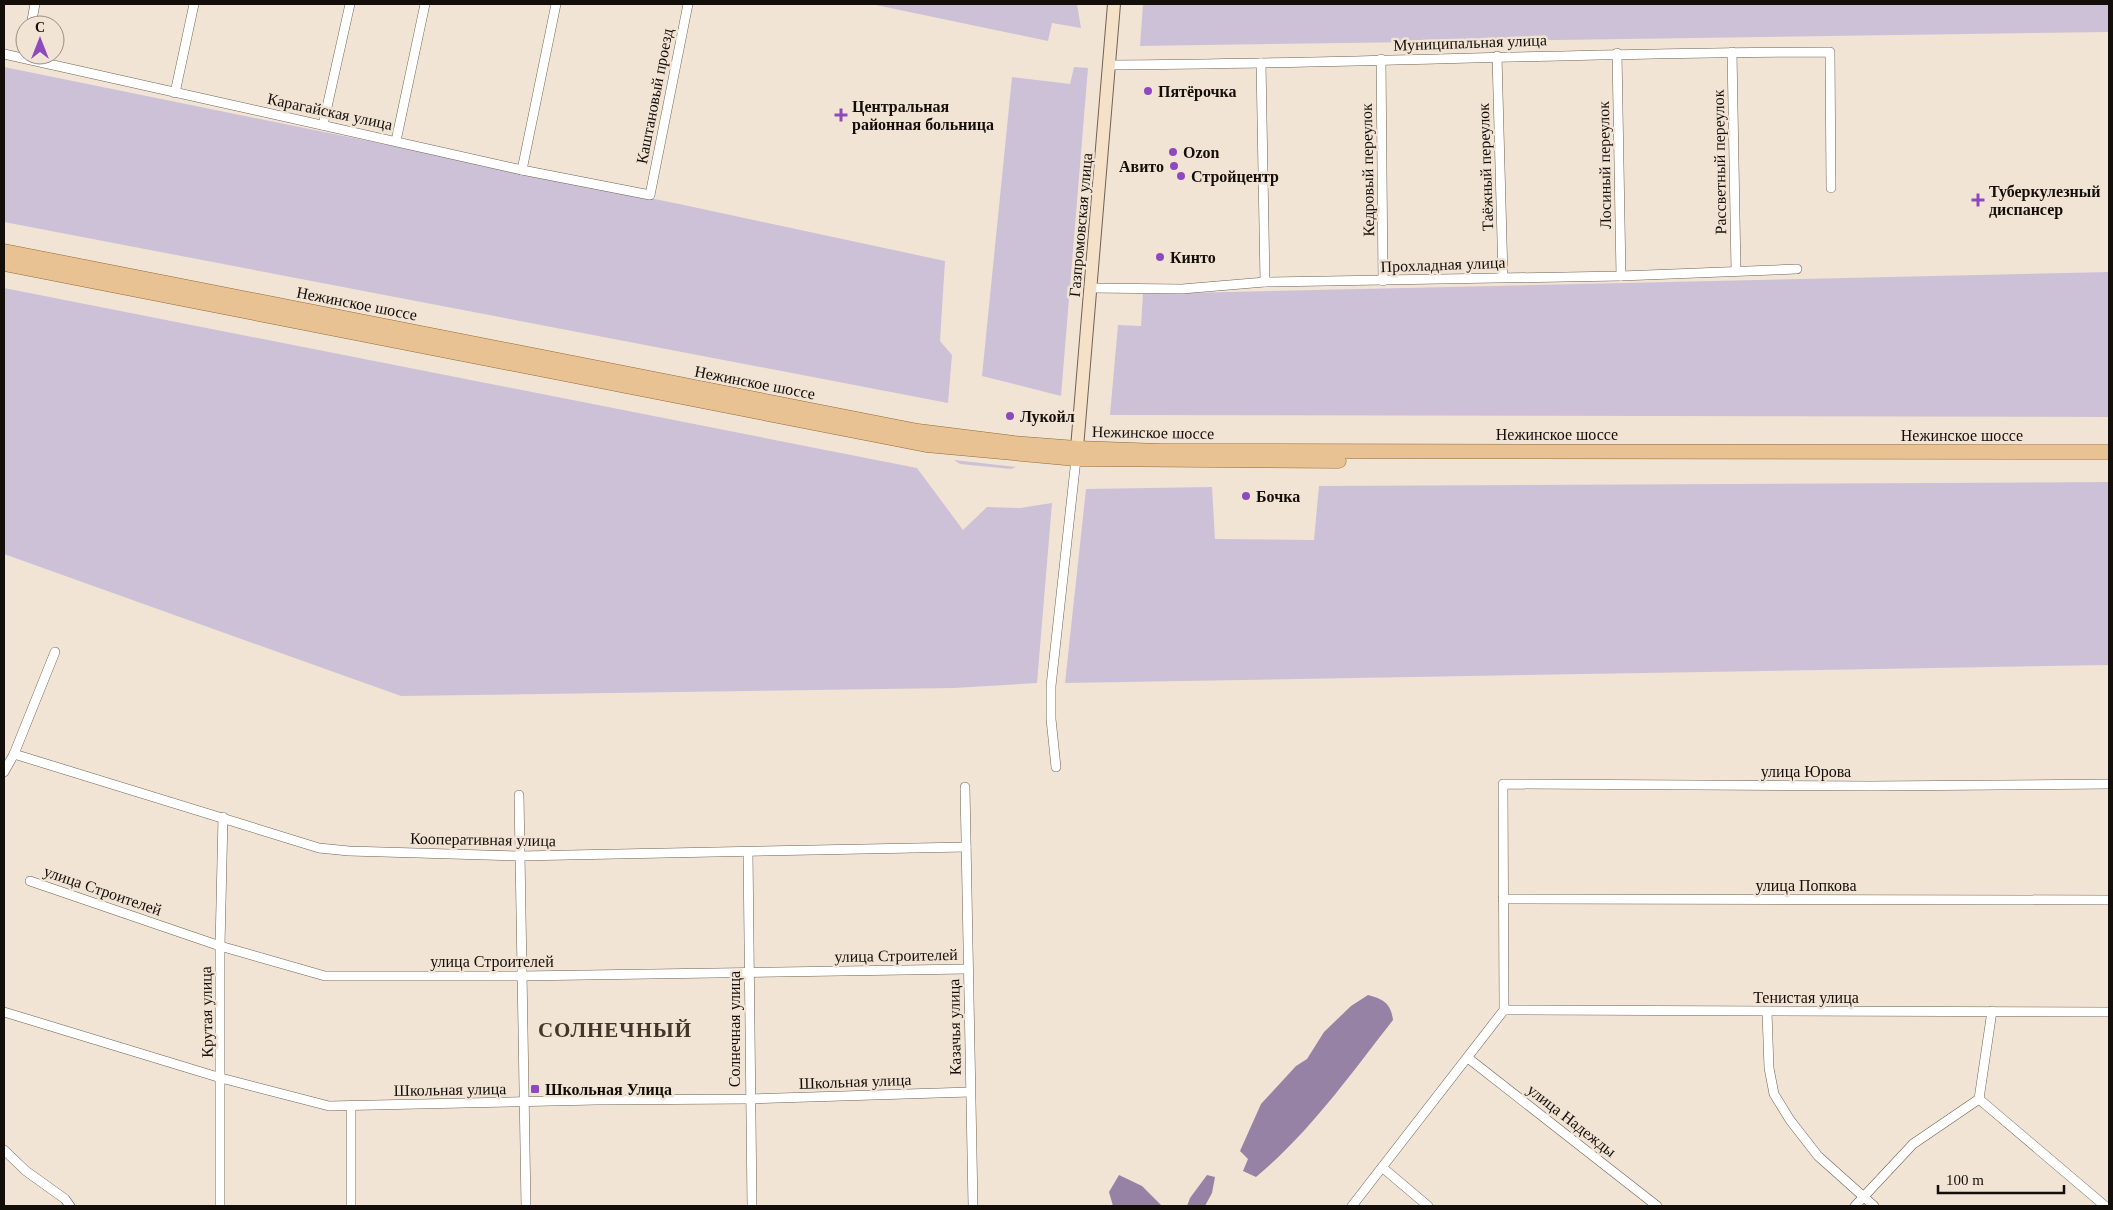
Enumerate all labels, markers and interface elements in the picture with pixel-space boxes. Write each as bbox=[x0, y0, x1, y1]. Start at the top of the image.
north arrow bbox=[15, 15, 65, 65]
text: С bbox=[35, 20, 45, 35]
street label: Каштановый проезд bbox=[633, 27, 677, 166]
street label: Муниципальная улица bbox=[1393, 31, 1547, 55]
place label: Пятёрочка bbox=[1158, 83, 1237, 101]
marker: Пятёрочка bbox=[1142, 85, 1154, 97]
street label: Рассветный переулок bbox=[1710, 89, 1730, 235]
street label: Карагайская улица bbox=[266, 90, 394, 134]
place label: Центральная районная больница bbox=[852, 98, 994, 134]
street label: Лосиный переулок bbox=[1595, 101, 1615, 229]
street label: Кедровый переулок bbox=[1358, 103, 1378, 237]
street label: Таёжный переулок bbox=[1475, 103, 1497, 231]
marker: Центральная районная больница bbox=[834, 108, 848, 122]
place label: Ozon bbox=[1183, 144, 1220, 161]
marker: Ozon bbox=[1167, 146, 1179, 158]
street label: Газпромовская улица bbox=[1066, 152, 1096, 298]
place label: Авито bbox=[1119, 158, 1164, 175]
marker: Авито bbox=[1168, 160, 1180, 172]
place label: Стройцентр bbox=[1191, 168, 1279, 186]
marker: Стройцентр bbox=[1175, 170, 1187, 182]
place label: Туберкулезный диспансер bbox=[1989, 183, 2100, 219]
marker: Туберкулезный диспансер bbox=[1971, 193, 1985, 207]
place label: Кинто bbox=[1170, 249, 1216, 266]
marker: Кинто bbox=[1154, 251, 1166, 263]
street label: Прохладная улица bbox=[1380, 254, 1506, 276]
street label: Нежинское шоссе bbox=[295, 283, 419, 324]
street label: Нежинское шоссе bbox=[693, 362, 817, 403]
place label: Лукойл bbox=[1020, 408, 1075, 426]
marker: Лукойл bbox=[1004, 410, 1016, 422]
street label: Нежинское шоссе bbox=[1092, 423, 1214, 442]
street label: Нежинское шоссе bbox=[1496, 426, 1618, 443]
street label: Нежинское шоссе bbox=[1901, 427, 2023, 444]
place label: Бочка bbox=[1256, 488, 1300, 505]
marker: Бочка bbox=[1240, 490, 1252, 502]
street label: улица Юрова bbox=[1761, 763, 1851, 781]
street label: Кооперативная улица bbox=[410, 830, 556, 850]
street label: улица Строителей bbox=[41, 862, 164, 920]
street label: улица Попкова bbox=[1755, 877, 1857, 895]
street label: улица Строителей bbox=[834, 946, 958, 966]
street label: улица Строителей bbox=[430, 953, 554, 971]
street label: Крутая улица bbox=[197, 966, 217, 1058]
street label: Солнечная улица bbox=[726, 971, 744, 1087]
street label: Казачья улица bbox=[945, 979, 965, 1075]
street label: Тенистая улица bbox=[1753, 989, 1859, 1007]
district label: СОЛНЕЧНЫЙ bbox=[538, 1018, 692, 1042]
street label: Школьная улица bbox=[798, 1071, 912, 1093]
street label: Школьная улица bbox=[394, 1080, 507, 1100]
place label: Школьная Улица bbox=[545, 1081, 672, 1098]
street label: улица Надежды bbox=[1524, 1081, 1619, 1161]
marker: Школьная Улица bbox=[529, 1083, 541, 1095]
scale bar bbox=[1938, 1162, 2064, 1194]
text: 100 m bbox=[1946, 1172, 1984, 1188]

